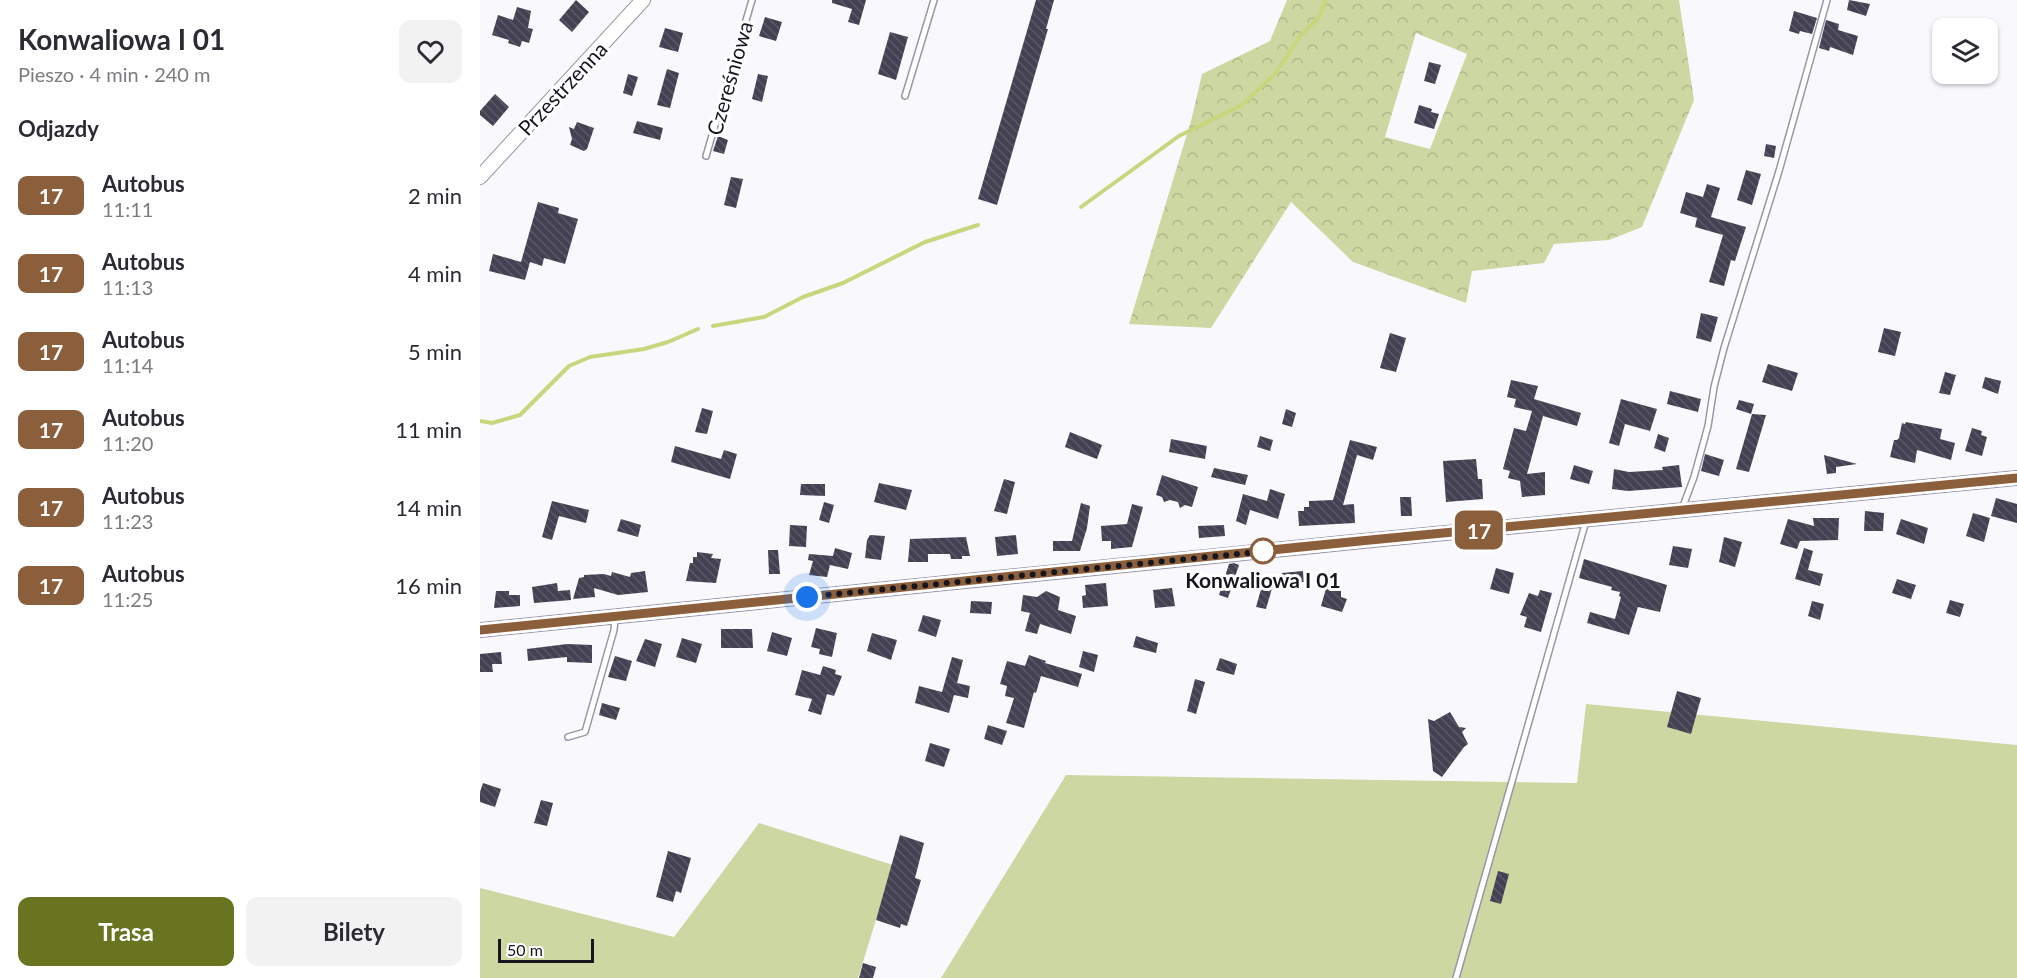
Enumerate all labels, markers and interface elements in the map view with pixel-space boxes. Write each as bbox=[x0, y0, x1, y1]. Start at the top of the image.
street label: Czereśniowa bbox=[701, 18, 757, 138]
map controls bbox=[1932, 18, 1998, 84]
button: layers bbox=[1932, 18, 1998, 84]
button: heart bbox=[399, 20, 462, 83]
text: Konwaliowa I 01 bbox=[18, 22, 225, 56]
street label: Przestrzenna bbox=[512, 36, 612, 140]
text: Pieszo · 4 min · 240 m bbox=[18, 62, 211, 86]
text: Odjazdy bbox=[18, 115, 99, 142]
text: Autobus bbox=[102, 170, 185, 197]
text: 2 min bbox=[408, 182, 462, 209]
text: 17 bbox=[39, 183, 63, 208]
text: 11:11 bbox=[102, 197, 153, 221]
text: Autobus bbox=[102, 248, 185, 275]
text: 4 min bbox=[408, 260, 462, 287]
text: 17 bbox=[39, 261, 63, 286]
text: 11:13 bbox=[102, 275, 153, 299]
text: Autobus bbox=[102, 326, 185, 353]
text: 5 min bbox=[408, 338, 462, 365]
text: 17 bbox=[39, 339, 63, 364]
text: 11:14 bbox=[102, 353, 153, 377]
text: Autobus bbox=[102, 404, 185, 431]
text: 11 min bbox=[395, 416, 462, 443]
text: 17 bbox=[39, 417, 63, 442]
text: 11:20 bbox=[102, 431, 153, 455]
text: Autobus bbox=[102, 482, 185, 509]
text: 14 min bbox=[395, 494, 462, 521]
text: 17 bbox=[39, 495, 63, 520]
text: 11:23 bbox=[102, 509, 153, 533]
line badge: 17 bbox=[1452, 510, 1506, 550]
text: 17 bbox=[1467, 518, 1491, 543]
marker: Konwaliowa I 01 bbox=[1250, 538, 1276, 564]
text: Autobus bbox=[102, 560, 185, 587]
place label: Konwaliowa I 01 bbox=[1185, 567, 1341, 592]
text: 16 min bbox=[395, 572, 462, 599]
text: 17 bbox=[39, 573, 63, 598]
your location bbox=[792, 582, 822, 612]
text: 11:25 bbox=[102, 587, 153, 611]
button: Trasa bbox=[18, 897, 234, 966]
button: Bilety bbox=[246, 897, 462, 966]
scale bar bbox=[498, 936, 594, 964]
text: 50 m bbox=[507, 940, 543, 959]

